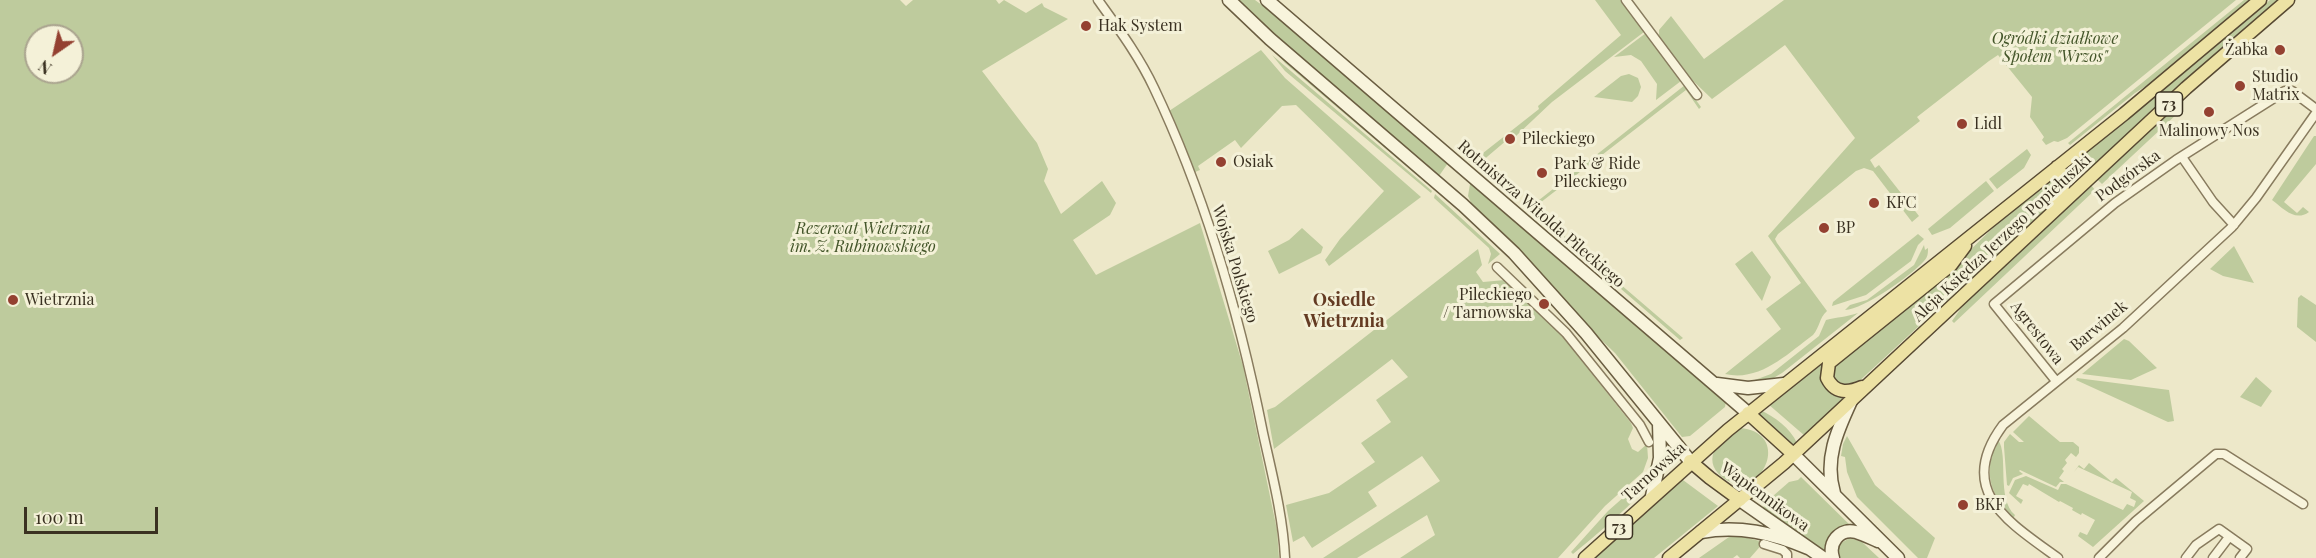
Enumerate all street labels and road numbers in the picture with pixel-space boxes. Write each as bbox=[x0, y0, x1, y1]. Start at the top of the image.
road number: 73 bbox=[2156, 92, 2182, 116]
street label: Rotmistrza Witolda Pileckiego bbox=[1454, 136, 1628, 292]
street label: Podgórska bbox=[2092, 146, 2164, 206]
street label: Aleja Księdza Jerzego Popiełuszki bbox=[1909, 150, 2095, 326]
street label: Wojska Polskiego bbox=[1208, 203, 1262, 325]
street label: Barwinek bbox=[2067, 297, 2131, 355]
street label: Agrestowa bbox=[2006, 298, 2068, 368]
street label: Tarnowska bbox=[1618, 438, 1690, 506]
street label: Wapiennikowa bbox=[1717, 458, 1813, 536]
road number: 73 bbox=[1606, 515, 1632, 539]

